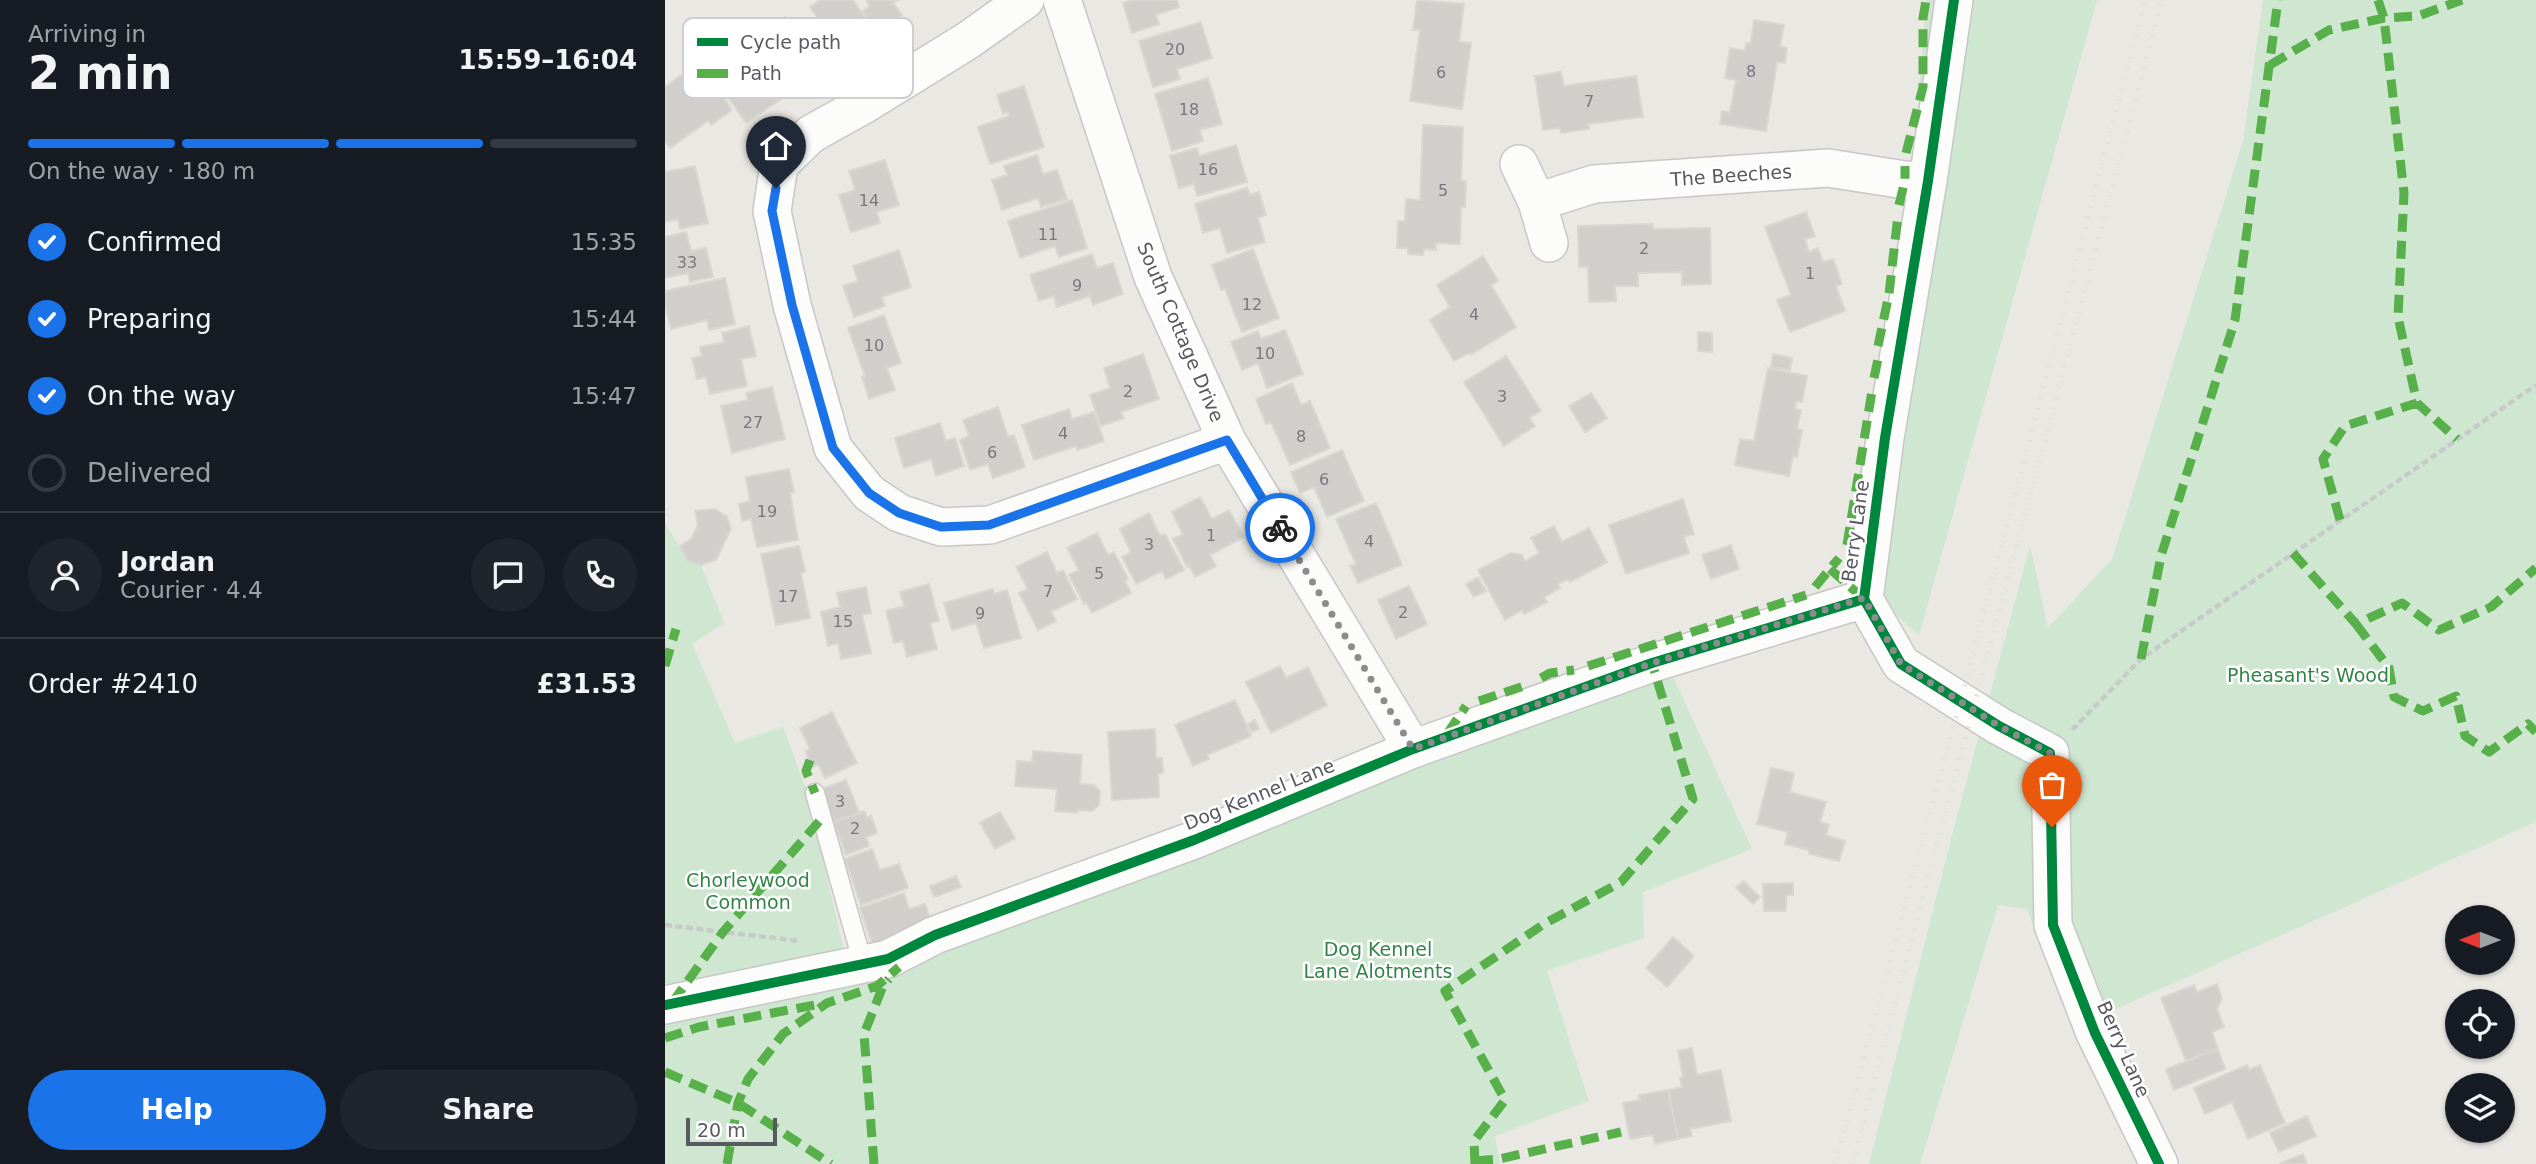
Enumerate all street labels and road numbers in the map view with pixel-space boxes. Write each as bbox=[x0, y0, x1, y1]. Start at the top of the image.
street label: The Beeches bbox=[1668, 160, 1793, 190]
street label: South Cottage Drive bbox=[1133, 239, 1229, 425]
street label: Berry Lane bbox=[1837, 478, 1873, 584]
street label: Dog Kennel Lane bbox=[1180, 754, 1338, 834]
street label: Berry Lane bbox=[2093, 997, 2155, 1101]

